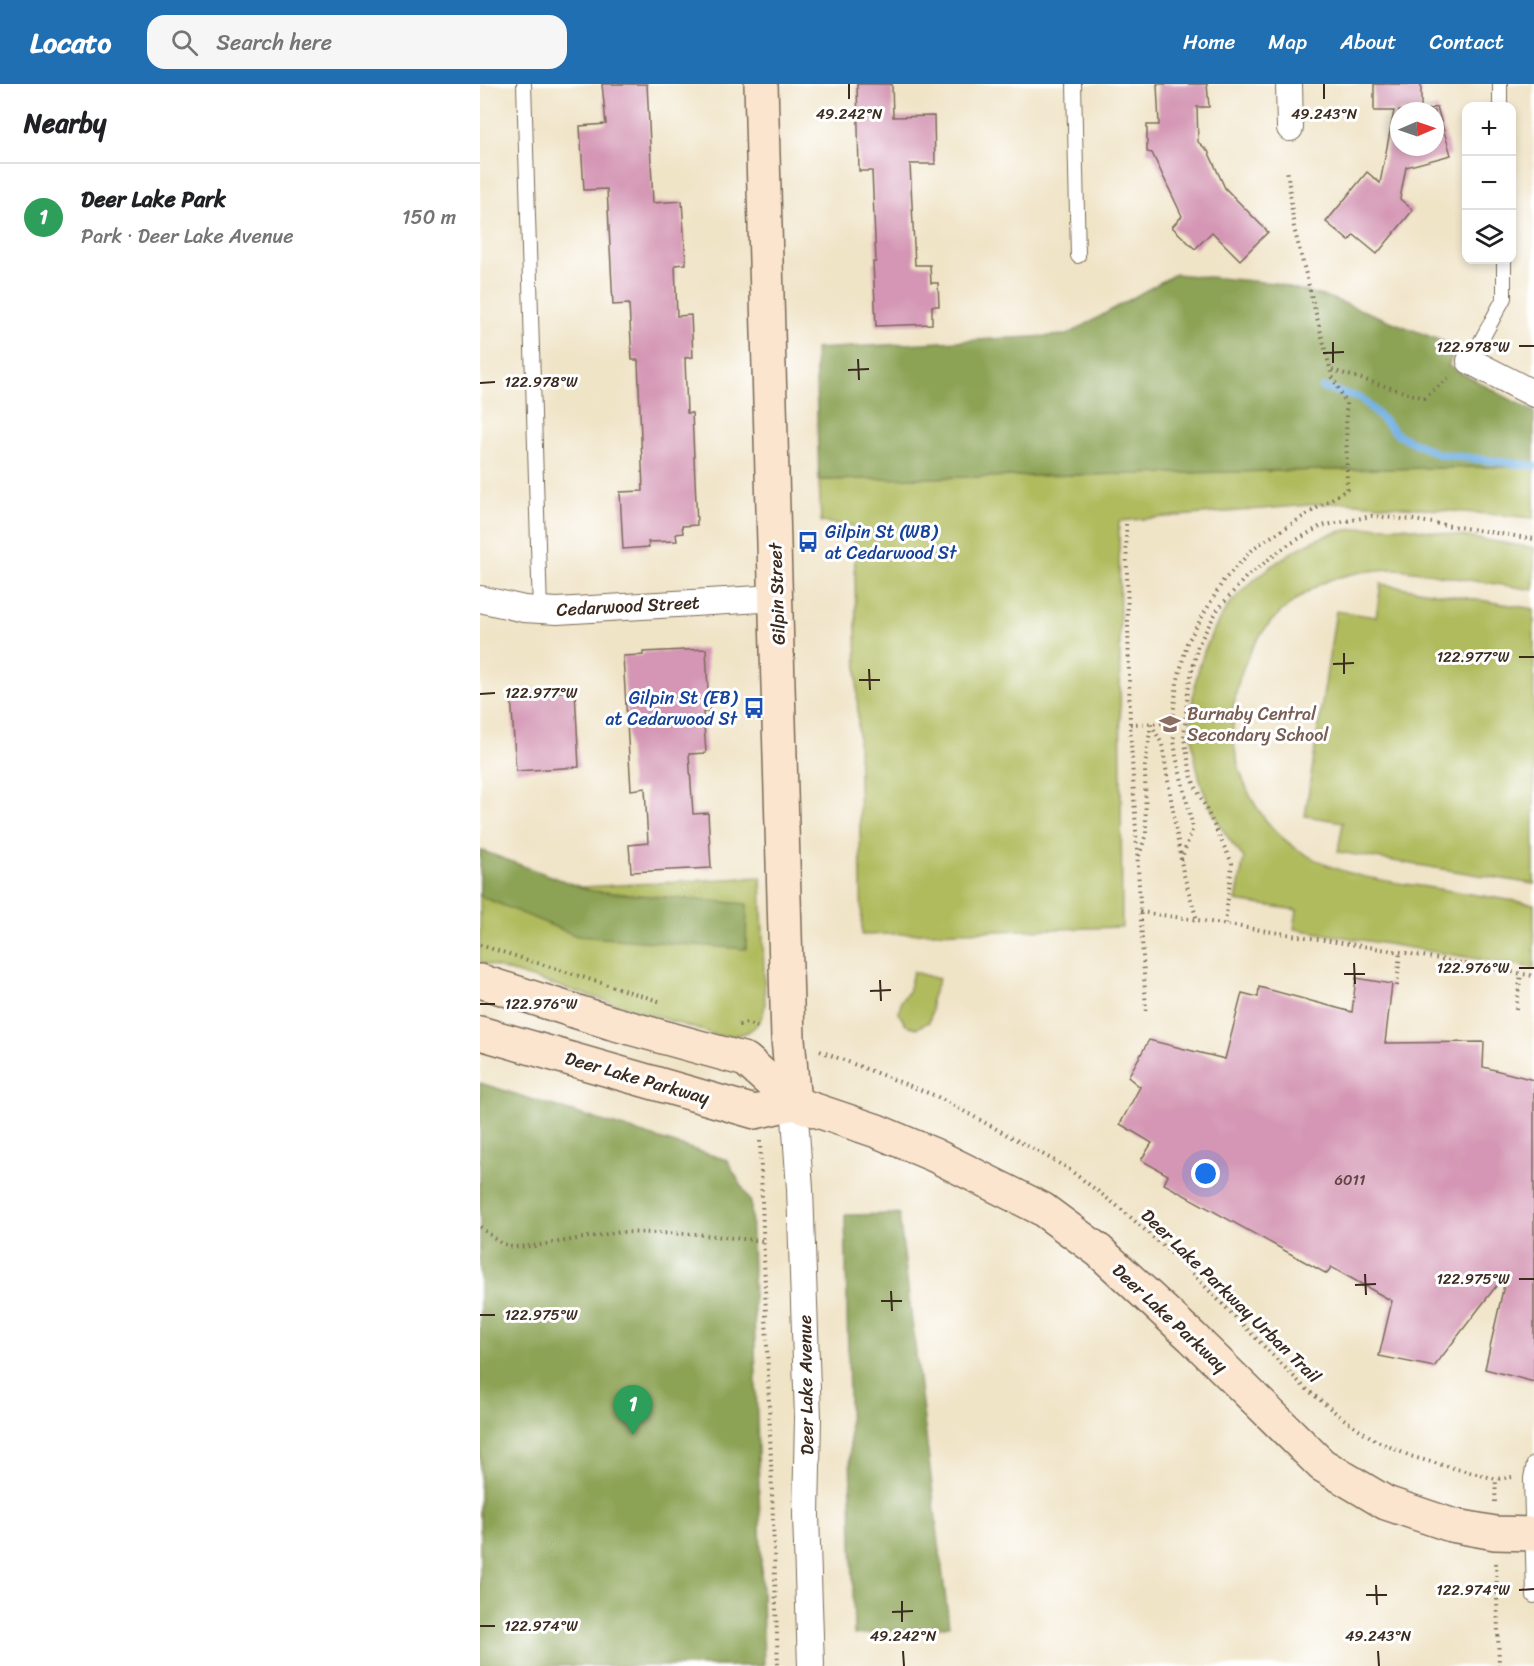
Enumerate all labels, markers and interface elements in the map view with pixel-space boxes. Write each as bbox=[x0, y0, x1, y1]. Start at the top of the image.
search box bbox=[147, 15, 567, 69]
text: Locato bbox=[30, 18, 111, 67]
text: Search here bbox=[216, 23, 332, 62]
text: Home bbox=[1183, 23, 1235, 61]
text: Map bbox=[1268, 23, 1307, 61]
text: About bbox=[1340, 23, 1397, 61]
text: Contact bbox=[1430, 23, 1504, 61]
icon: search bbox=[168, 26, 201, 59]
text: Nearby bbox=[24, 100, 106, 146]
text: 49.242°N bbox=[816, 101, 883, 127]
text: 49.243°N bbox=[1291, 101, 1358, 127]
north arrow bbox=[1390, 102, 1444, 156]
map controls bbox=[1462, 102, 1516, 264]
button: + bbox=[1462, 102, 1516, 156]
button: − bbox=[1462, 156, 1516, 210]
text: Deer Lake Park bbox=[81, 180, 226, 219]
text: 1 bbox=[39, 200, 48, 235]
text: 150 m bbox=[402, 200, 456, 235]
button: layers bbox=[1462, 210, 1516, 264]
text: Park · Deer Lake Avenue bbox=[81, 219, 294, 254]
text: 122.978°W bbox=[1436, 334, 1510, 360]
text: 122.978°W bbox=[504, 369, 578, 395]
place label: Gilpin St (WB) at Cedarwood St bbox=[825, 516, 957, 569]
bus stop icon: Gilpin St (WB) at Cedarwood St bbox=[796, 530, 820, 554]
street label: Gilpin Street bbox=[759, 542, 795, 646]
street label: Cedarwood Street bbox=[556, 586, 701, 626]
text: 122.977°W bbox=[1437, 644, 1510, 670]
text: 122.977°W bbox=[505, 680, 578, 706]
place label: Gilpin St (EB) at Cedarwood St bbox=[606, 682, 739, 735]
bus stop icon: Gilpin St (EB) at Cedarwood St bbox=[742, 696, 766, 720]
place label: Burnaby Central Secondary School bbox=[1187, 698, 1329, 751]
school or university icon: Burnaby Central Secondary School bbox=[1158, 712, 1182, 736]
text: 122.976°W bbox=[1437, 955, 1510, 981]
text: 122.976°W bbox=[505, 991, 578, 1017]
street label: Deer Lake Parkway bbox=[561, 1042, 714, 1114]
your location bbox=[1191, 1159, 1220, 1188]
house number: 6011 bbox=[1335, 1167, 1365, 1193]
street label: Deer Lake Parkway Urban Trail bbox=[1137, 1204, 1325, 1388]
street label: Deer Lake Parkway bbox=[1108, 1259, 1232, 1377]
text: 122.975°W bbox=[1436, 1266, 1510, 1292]
text: 122.975°W bbox=[504, 1302, 578, 1328]
street label: Deer Lake Avenue bbox=[789, 1315, 823, 1455]
pin: 1 bbox=[614, 1386, 652, 1435]
text: 122.974°W bbox=[1436, 1577, 1510, 1603]
text: 122.974°W bbox=[504, 1613, 578, 1639]
text: 49.242°N bbox=[870, 1623, 937, 1649]
text: 49.243°N bbox=[1345, 1623, 1412, 1649]

